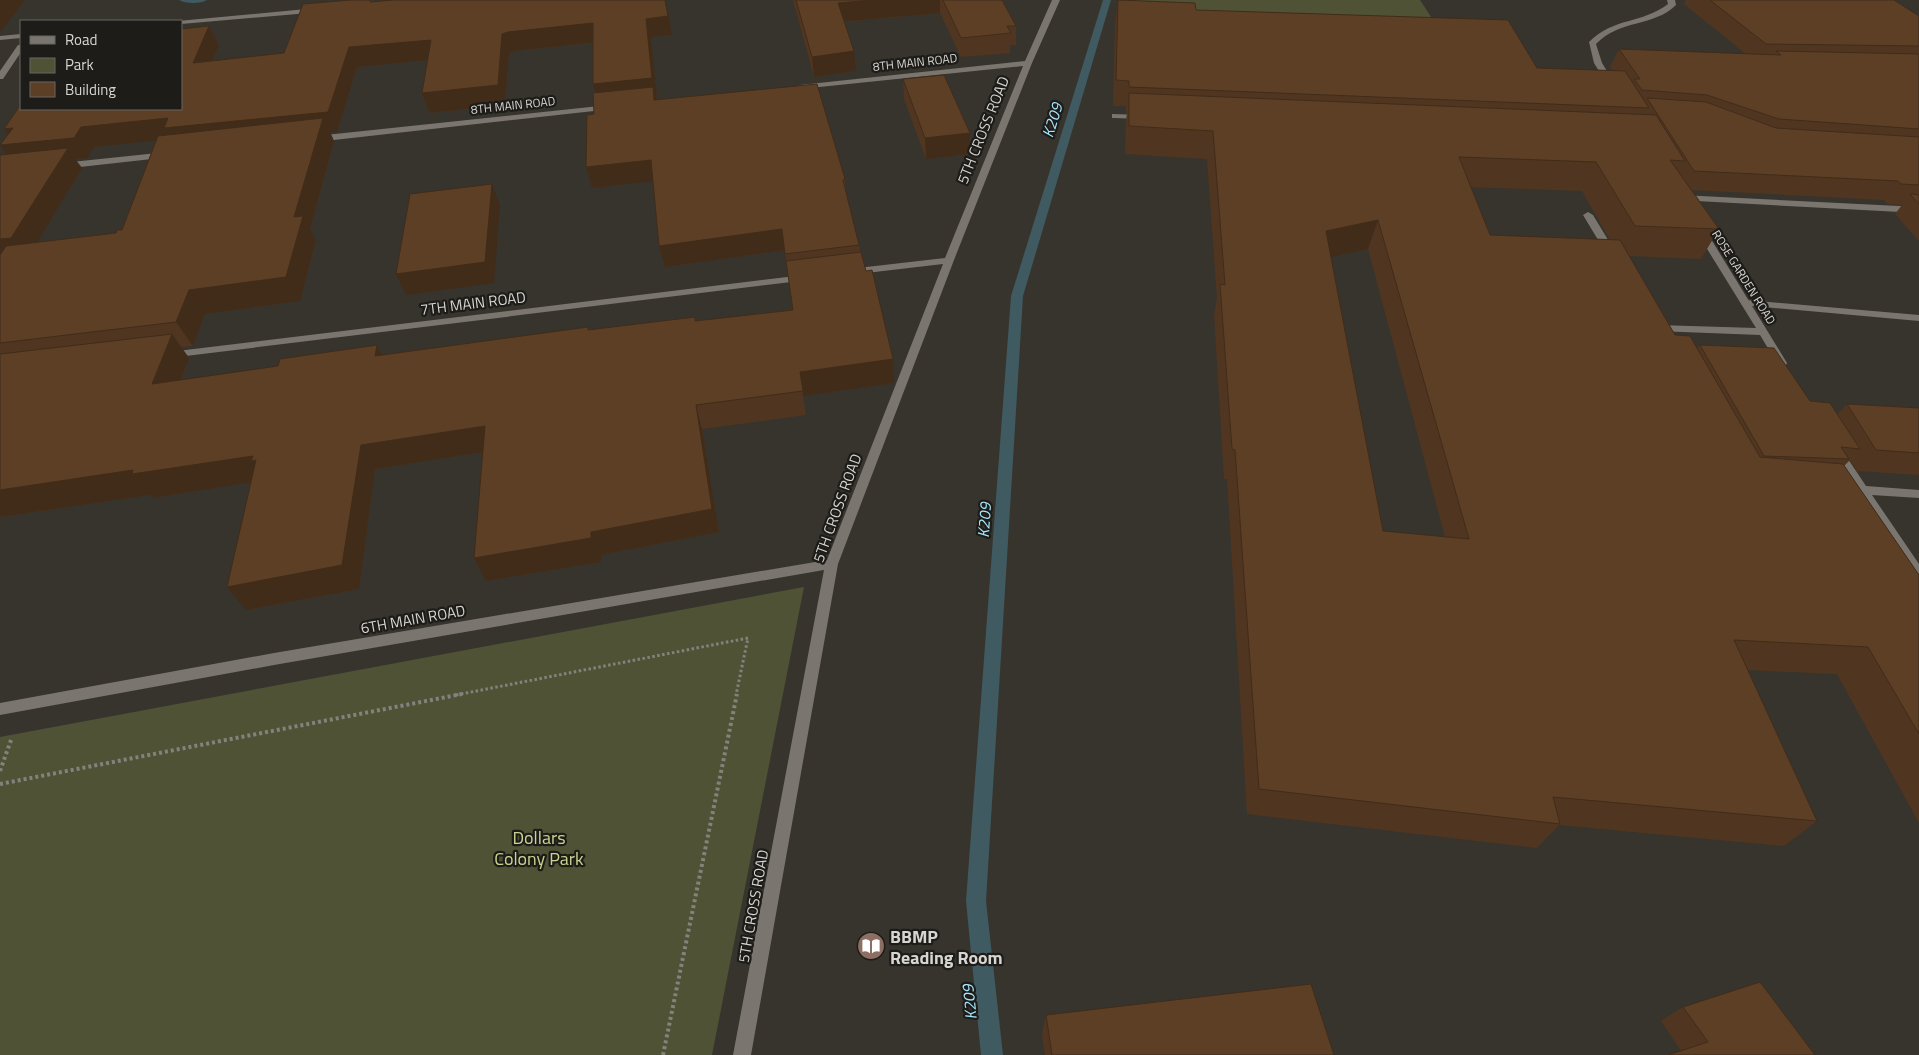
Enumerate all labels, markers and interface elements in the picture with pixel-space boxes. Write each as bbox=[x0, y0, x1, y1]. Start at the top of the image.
legend bbox=[20, 20, 182, 110]
text: Road bbox=[65, 28, 97, 51]
street label: 8TH MAIN ROAD bbox=[872, 48, 958, 76]
text: Park bbox=[65, 53, 94, 76]
street label: 5TH CROSS ROAD bbox=[951, 73, 1015, 187]
text: Building bbox=[65, 78, 116, 101]
street label: 8TH MAIN ROAD bbox=[470, 91, 556, 119]
water label: K209 bbox=[1035, 99, 1069, 140]
street label: ROSE GARDEN ROAD bbox=[1707, 226, 1781, 328]
street label: 7TH MAIN ROAD bbox=[419, 285, 527, 321]
street label: 5TH CROSS ROAD bbox=[807, 450, 867, 566]
water label: K209 bbox=[971, 501, 997, 538]
street label: 6TH MAIN ROAD bbox=[359, 598, 467, 640]
park label: Dollars Colony Park bbox=[494, 824, 584, 872]
street label: 5TH CROSS ROAD bbox=[732, 848, 774, 964]
place label: BBMP Reading Room bbox=[890, 923, 1003, 971]
library icon: BBMP Reading Room bbox=[856, 931, 886, 961]
water label: K209 bbox=[955, 982, 983, 1021]

